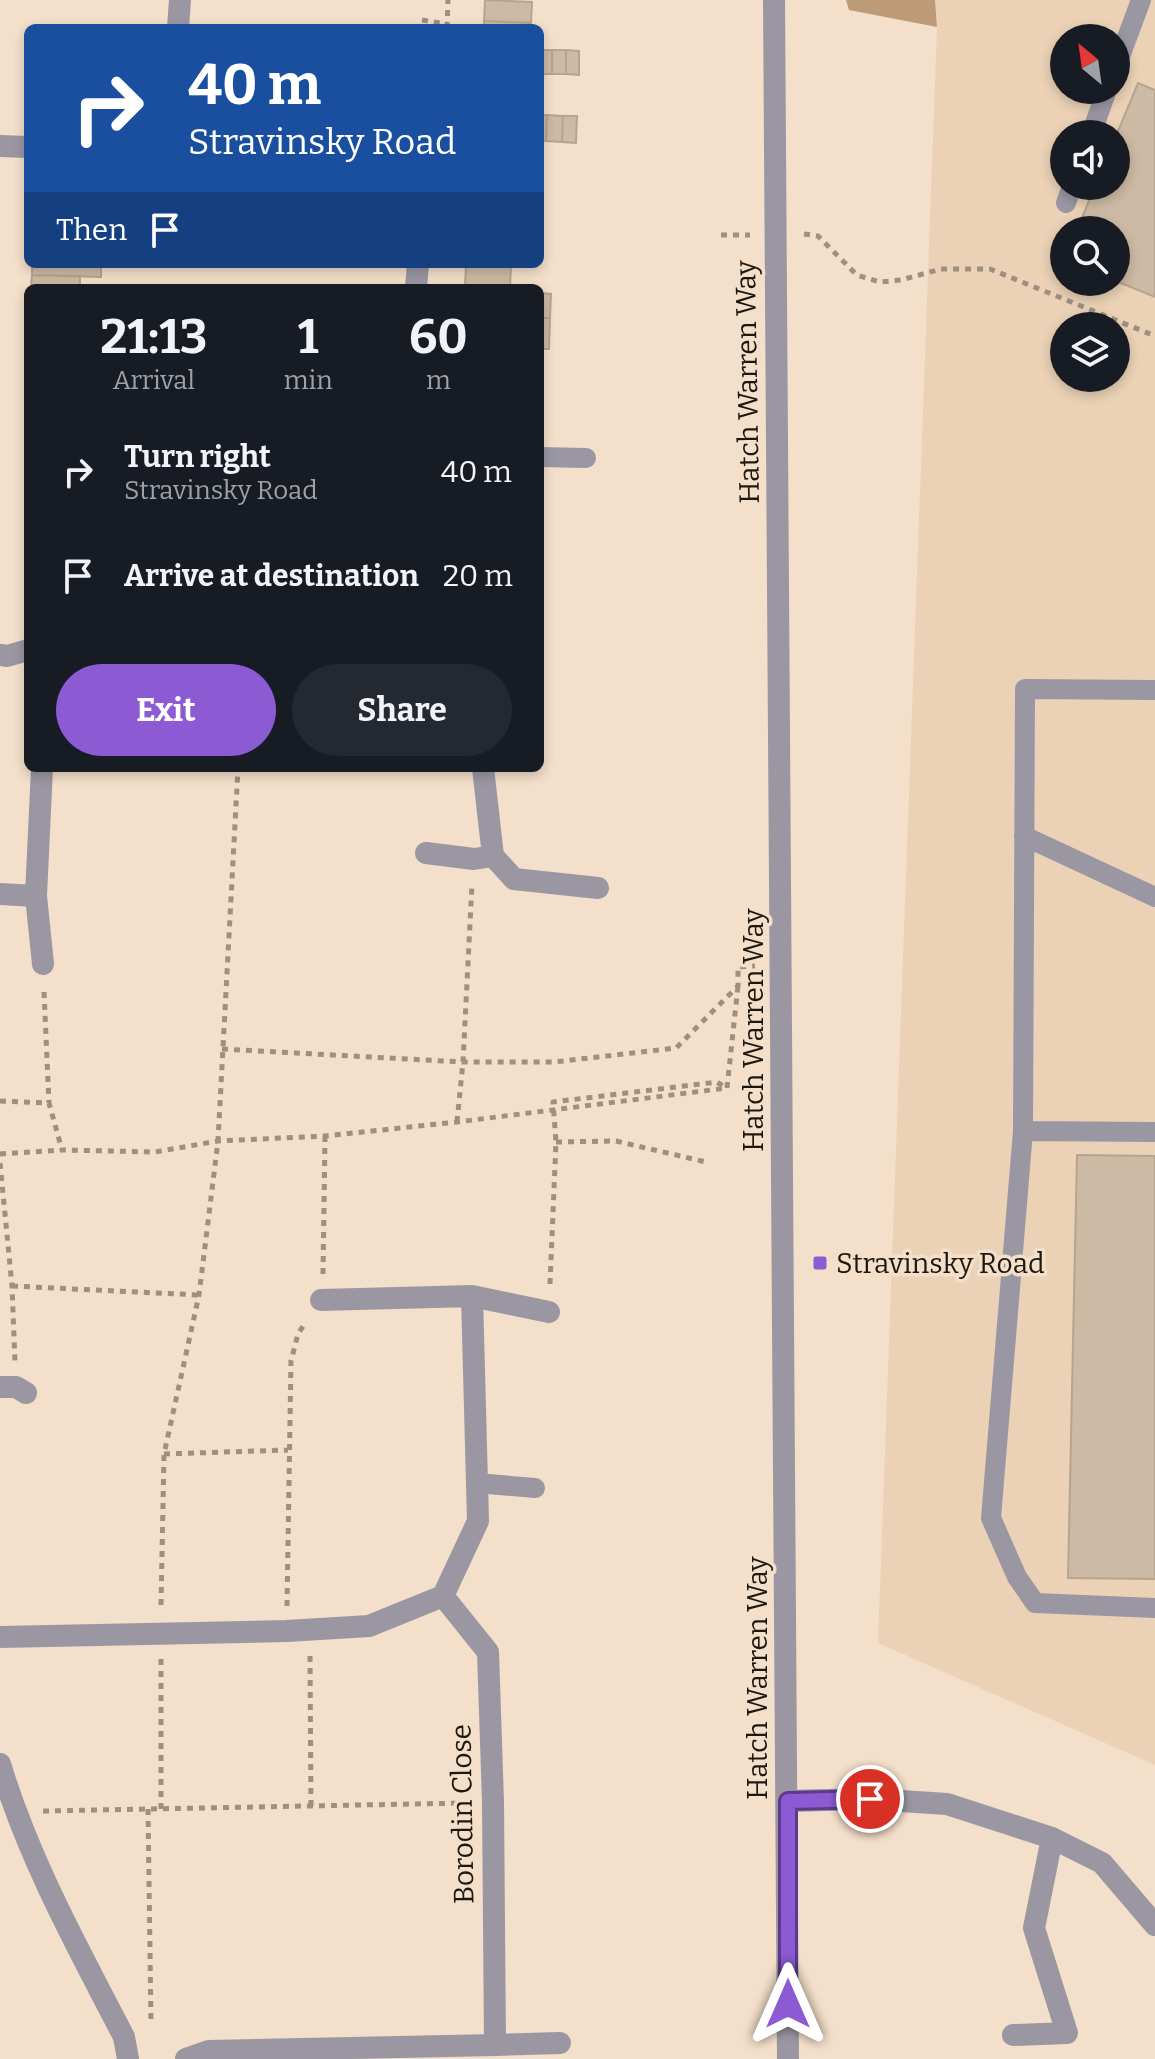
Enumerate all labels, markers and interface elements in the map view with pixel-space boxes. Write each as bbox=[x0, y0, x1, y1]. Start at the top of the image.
north arrow bbox=[1050, 24, 1130, 104]
map controls bbox=[1050, 24, 1130, 392]
text: 40 m bbox=[188, 52, 321, 119]
icon: right bbox=[56, 56, 160, 160]
text: Stravinsky Road bbox=[188, 120, 456, 164]
button: sound bbox=[1050, 120, 1130, 200]
icon: arrive bbox=[143, 208, 187, 252]
text: Then bbox=[56, 212, 127, 248]
button: search bbox=[1050, 216, 1130, 296]
street label: Hatch Warren Way bbox=[729, 260, 766, 504]
text: 21:13 bbox=[100, 308, 208, 366]
text: 1 bbox=[298, 308, 319, 366]
text: 60 bbox=[409, 308, 468, 366]
button: layers bbox=[1050, 312, 1130, 392]
text: Arrival bbox=[113, 365, 195, 396]
text: min bbox=[284, 365, 333, 396]
text: m bbox=[426, 365, 451, 396]
text: Turn right bbox=[124, 439, 271, 475]
icon: right bbox=[56, 450, 100, 494]
text: 40 m bbox=[441, 454, 512, 490]
text: Stravinsky Road bbox=[124, 475, 318, 506]
icon: arrive bbox=[56, 554, 100, 598]
text: Arrive at destination bbox=[124, 558, 419, 594]
text: 20 m bbox=[443, 558, 513, 594]
button: Exit bbox=[56, 664, 276, 756]
button: Share bbox=[292, 664, 512, 756]
street label: Hatch Warren Way bbox=[737, 908, 770, 1152]
place label: Stravinsky Road bbox=[836, 1247, 1045, 1280]
marker: Stravinsky Road bbox=[811, 1254, 829, 1272]
street label: Hatch Warren Way bbox=[741, 1556, 774, 1800]
street label: Borodin Close bbox=[444, 1724, 481, 1904]
pin bbox=[836, 1765, 904, 1833]
icon: arrive bbox=[848, 1777, 892, 1821]
position arrow bbox=[746, 1962, 830, 2046]

